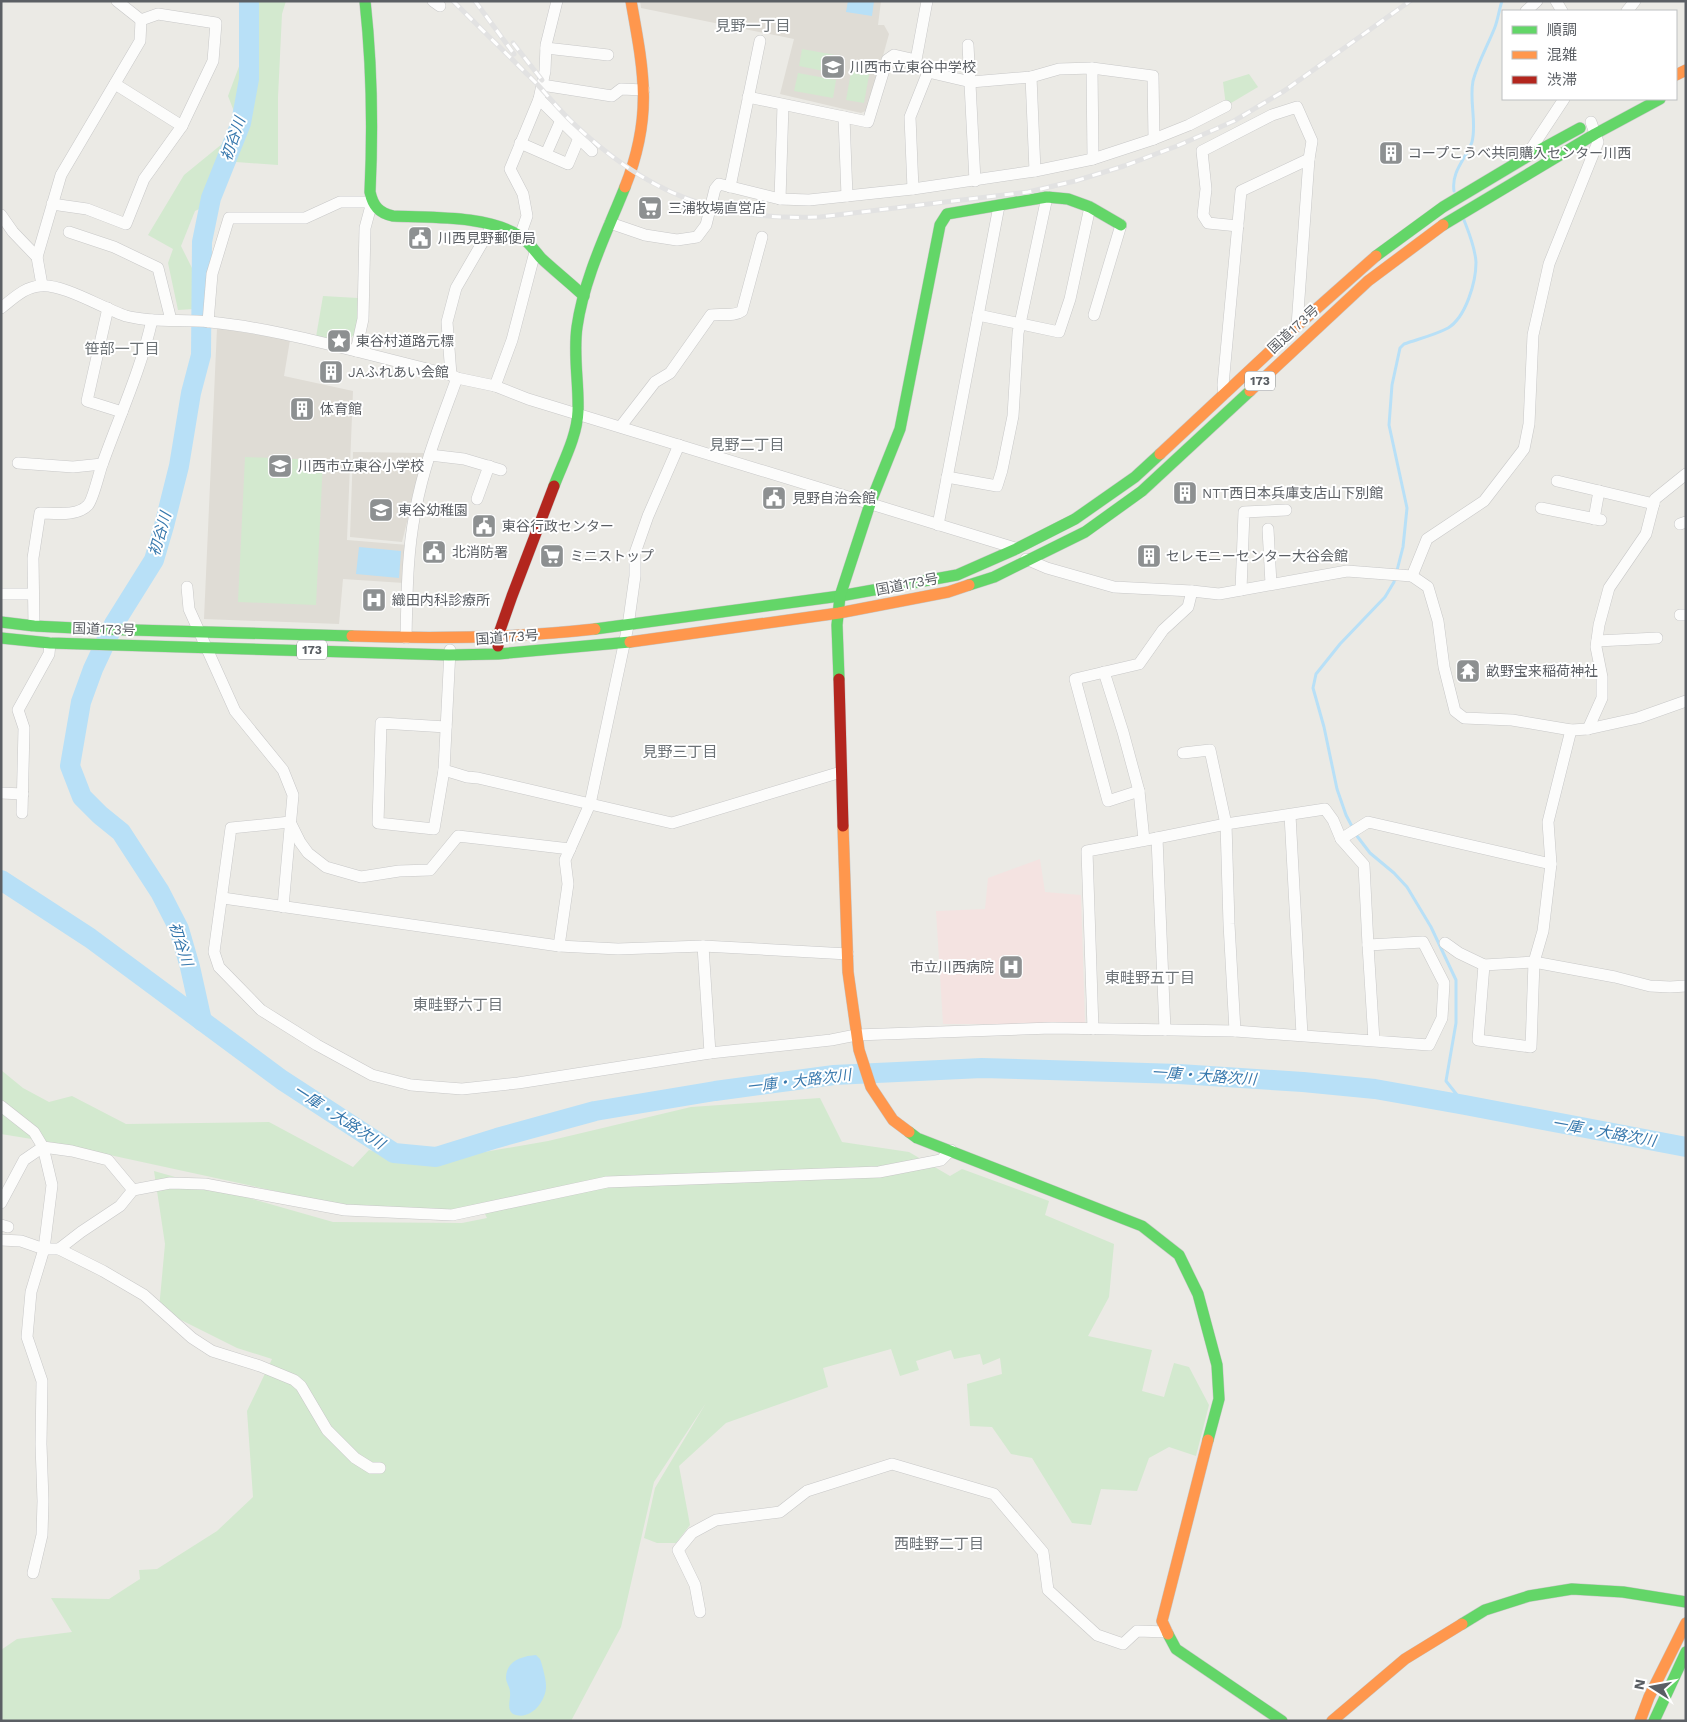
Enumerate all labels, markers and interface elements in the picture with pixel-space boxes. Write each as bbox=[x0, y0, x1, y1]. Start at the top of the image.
legend bbox=[1502, 10, 1677, 100]
district label: 見野一丁目 bbox=[715, 17, 791, 35]
text: 順調 bbox=[1547, 21, 1577, 39]
text: 混雑 bbox=[1547, 46, 1577, 64]
school or university icon: 川西市立東谷中学校 bbox=[820, 54, 846, 80]
place label: 川西市立東谷中学校 bbox=[850, 59, 976, 75]
text: 渋滞 bbox=[1547, 71, 1577, 89]
water label: 初谷川 bbox=[217, 113, 249, 163]
building icon: コープこうべ共同購入センター川西 bbox=[1378, 140, 1404, 166]
place label: コープこうべ共同購入センター川西 bbox=[1408, 145, 1631, 161]
supermarket icon: 三浦牧場直営店 bbox=[637, 195, 663, 221]
place label: 三浦牧場直営店 bbox=[668, 200, 766, 216]
public building icon: 川西見野郵便局 bbox=[407, 225, 433, 251]
place label: 川西見野郵便局 bbox=[438, 230, 536, 246]
street label: 国道173号 bbox=[1264, 302, 1322, 356]
place icon: 東谷村道路元標 bbox=[326, 328, 352, 354]
place label: 東谷村道路元標 bbox=[356, 333, 454, 349]
district label: 笹部一丁目 bbox=[84, 340, 160, 358]
building icon: JAふれあい会館 bbox=[318, 359, 344, 385]
place label: JAふれあい会館 bbox=[348, 364, 449, 380]
road number: 173 bbox=[1245, 372, 1275, 391]
building icon: 体育館 bbox=[289, 396, 315, 422]
place label: 体育館 bbox=[320, 401, 362, 417]
district label: 見野二丁目 bbox=[709, 436, 785, 454]
school or university icon: 川西市立東谷小学校 bbox=[267, 453, 293, 479]
place label: 川西市立東谷小学校 bbox=[298, 458, 424, 474]
building icon: NTT西日本兵庫支店山下別館 bbox=[1172, 480, 1198, 506]
public building icon: 見野自治会館 bbox=[761, 485, 787, 511]
place label: NTT西日本兵庫支店山下別館 bbox=[1202, 485, 1383, 501]
place label: 見野自治会館 bbox=[792, 490, 876, 506]
school or university icon: 東谷幼稚園 bbox=[368, 497, 394, 523]
place label: 東谷幼稚園 bbox=[398, 502, 468, 518]
water label: 初谷川 bbox=[145, 508, 175, 558]
public building icon: 東谷行政センター bbox=[471, 513, 497, 539]
place label: 東谷行政センター bbox=[502, 518, 614, 534]
public building icon: 北消防署 bbox=[421, 539, 447, 565]
supermarket icon: ミニストップ bbox=[539, 543, 565, 569]
building icon: セレモニーセンター大谷会館 bbox=[1136, 543, 1162, 569]
place label: 北消防署 bbox=[452, 544, 508, 560]
place label: ミニストップ bbox=[570, 548, 654, 564]
place label: セレモニーセンター大谷会館 bbox=[1166, 548, 1348, 564]
street label: 国道173号 bbox=[874, 570, 940, 598]
hospital icon: 織田内科診療所 bbox=[361, 587, 387, 613]
place label: 織田内科診療所 bbox=[392, 592, 490, 608]
street label: 国道173号 bbox=[72, 620, 136, 638]
street label: 国道173号 bbox=[475, 627, 539, 647]
road number: 173 bbox=[297, 640, 327, 660]
temple icon: 畝野宝来稲荷神社 bbox=[1455, 658, 1481, 684]
place label: 畝野宝来稲荷神社 bbox=[1486, 663, 1598, 679]
district label: 見野三丁目 bbox=[642, 743, 718, 761]
water label: 初谷川 bbox=[165, 920, 197, 970]
hospital icon: 市立川西病院 bbox=[998, 954, 1024, 980]
place label: 市立川西病院 bbox=[910, 959, 994, 975]
district label: 東畦野五丁目 bbox=[1105, 969, 1195, 987]
district label: 東畦野六丁目 bbox=[413, 996, 503, 1014]
water label: 一庫・大路次川 bbox=[1151, 1063, 1259, 1089]
water label: 一庫・大路次川 bbox=[746, 1065, 854, 1096]
water label: 一庫・大路次川 bbox=[290, 1081, 390, 1154]
water label: 一庫・大路次川 bbox=[1551, 1114, 1659, 1150]
district label: 西畦野二丁目 bbox=[894, 1535, 984, 1553]
north arrow bbox=[1627, 1662, 1677, 1712]
text: N bbox=[1630, 1678, 1648, 1691]

